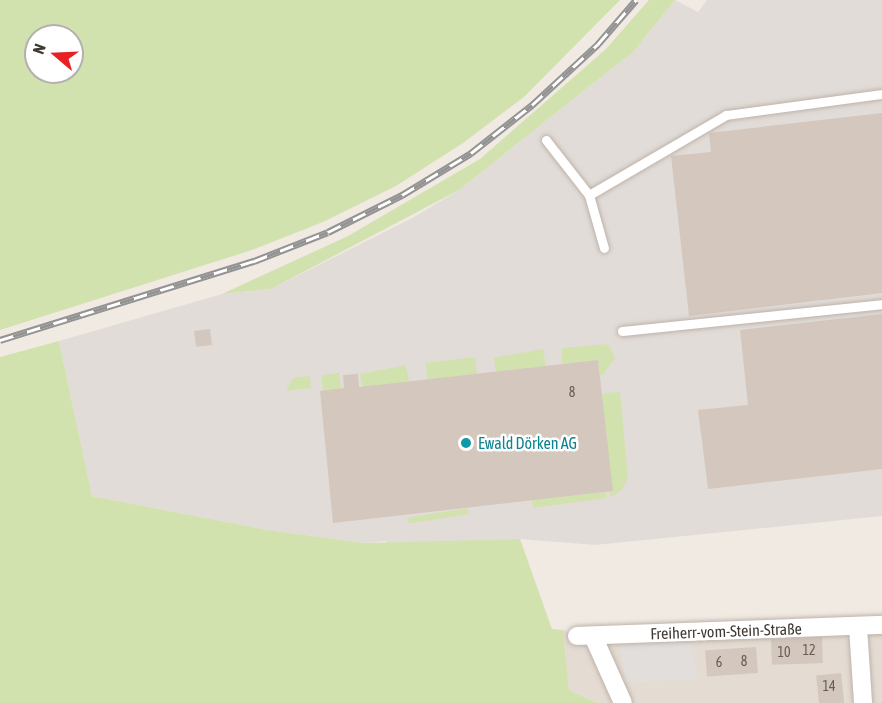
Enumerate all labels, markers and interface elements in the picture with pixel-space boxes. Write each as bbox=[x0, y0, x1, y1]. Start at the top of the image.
north arrow bbox=[24, 24, 84, 84]
text: N bbox=[29, 41, 49, 56]
house number: 8 bbox=[569, 384, 575, 400]
place label: Ewald Dörken AG bbox=[478, 433, 577, 453]
marker: Ewald Dörken AG bbox=[459, 436, 473, 450]
street label: Freiherr-vom-Stein-Straße bbox=[650, 619, 802, 643]
house number: 12 bbox=[802, 642, 816, 658]
house number: 10 bbox=[777, 644, 791, 660]
house number: 8 bbox=[741, 653, 747, 669]
house number: 6 bbox=[716, 654, 722, 670]
house number: 14 bbox=[822, 678, 836, 694]

